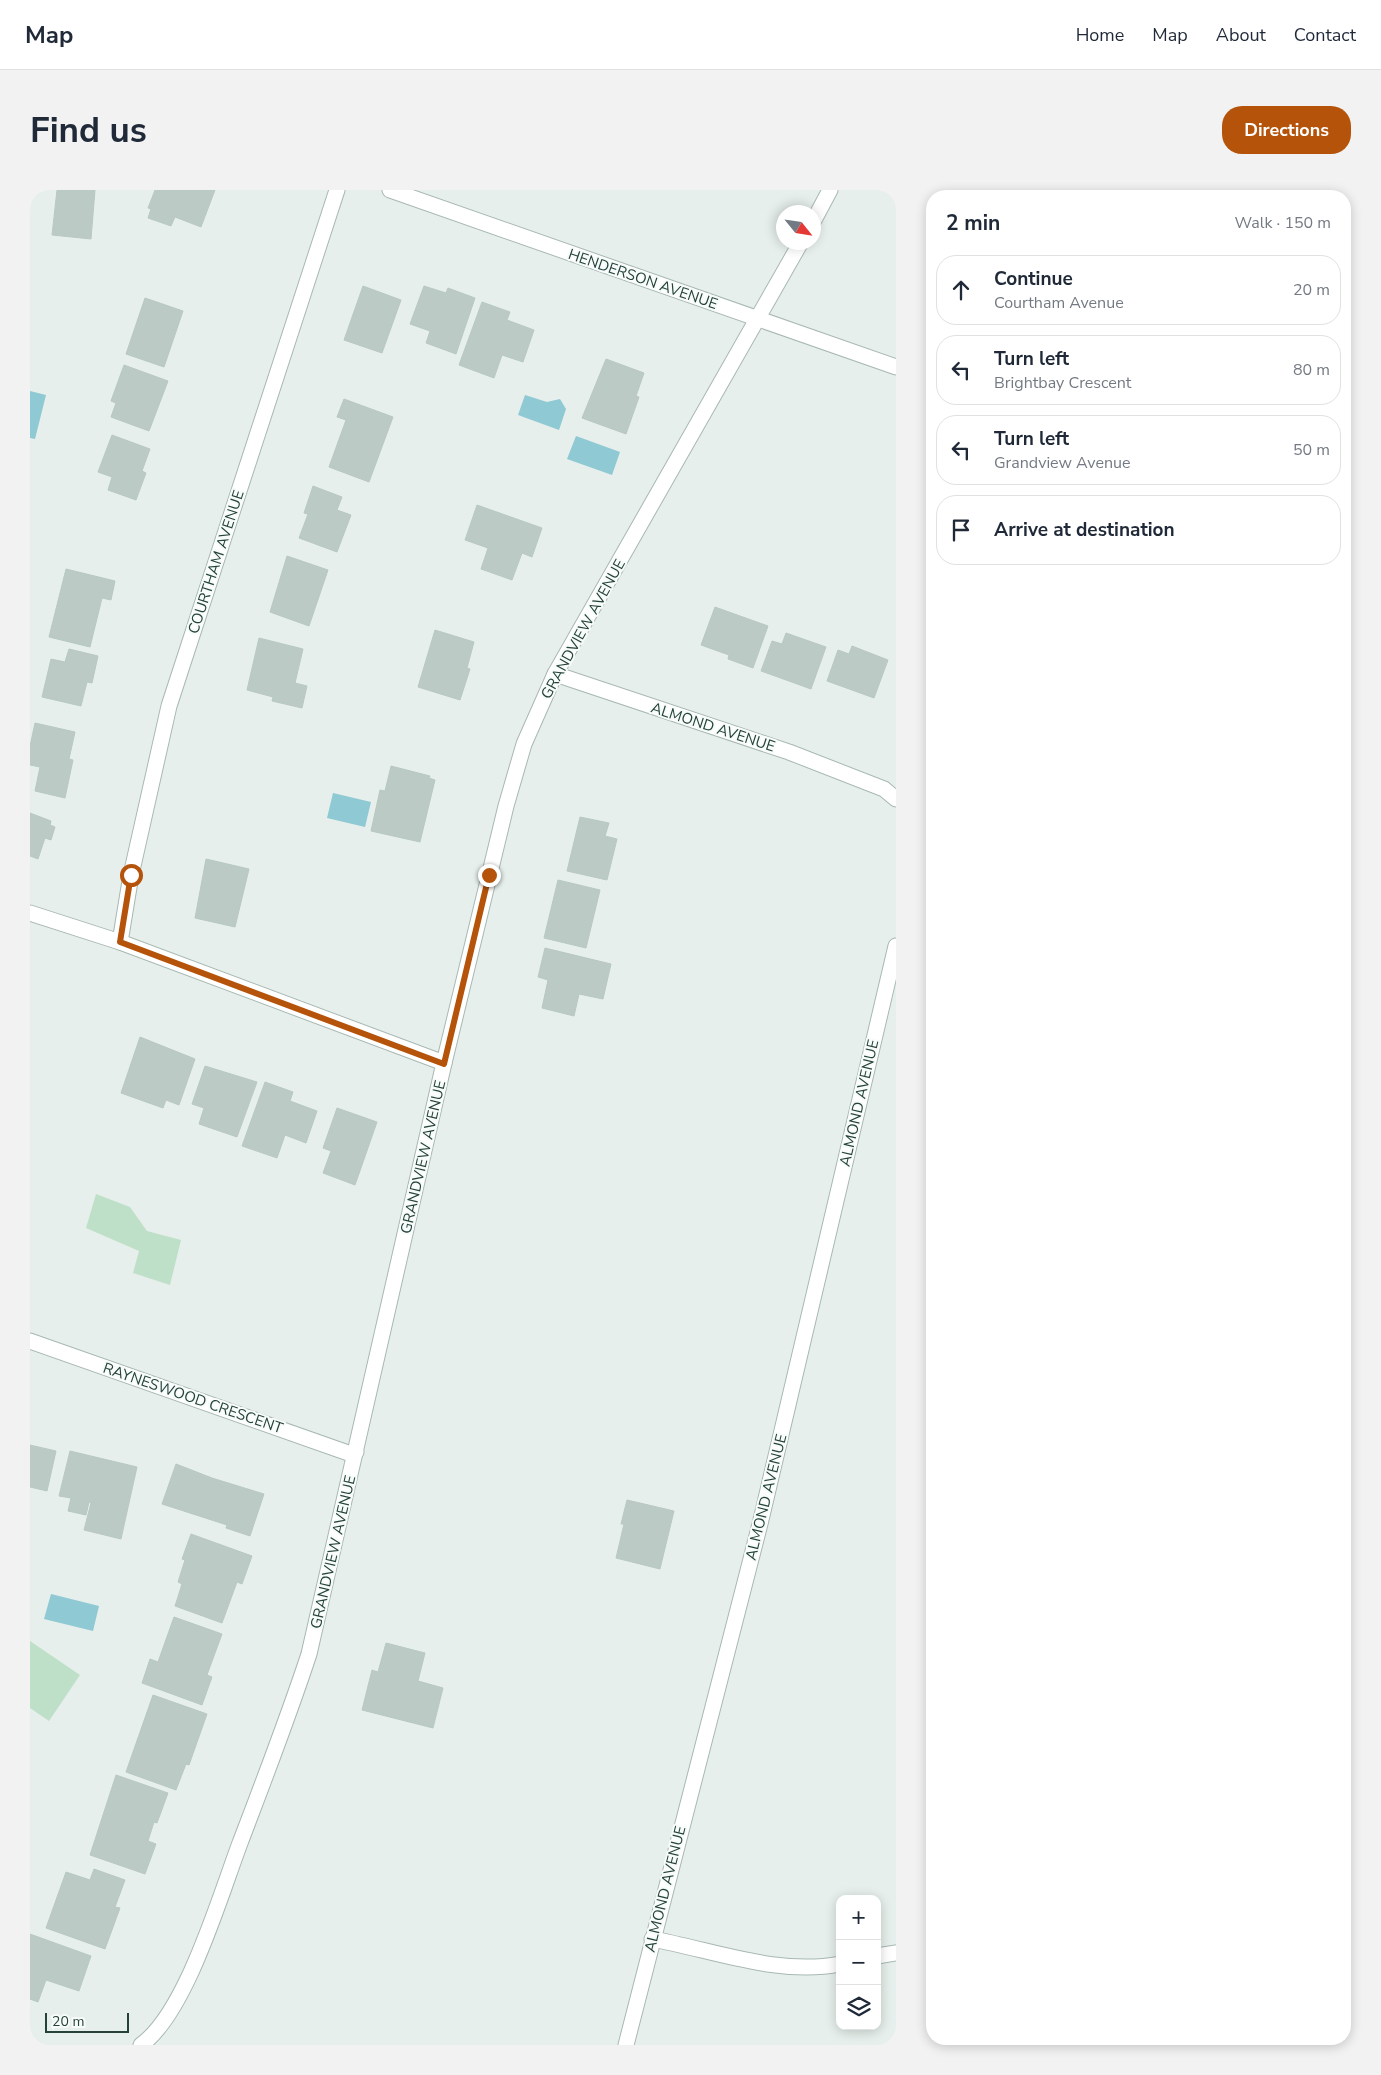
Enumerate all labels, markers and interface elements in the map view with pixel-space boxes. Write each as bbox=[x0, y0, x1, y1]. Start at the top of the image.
text: Map bbox=[25, 19, 73, 51]
text: Home bbox=[1076, 23, 1124, 47]
text: Map bbox=[1152, 23, 1188, 47]
text: About bbox=[1216, 23, 1266, 47]
text: Contact bbox=[1294, 23, 1356, 47]
button: Directions bbox=[1222, 106, 1351, 154]
text: Find us bbox=[30, 107, 147, 154]
north arrow bbox=[776, 205, 821, 250]
text: 2 min bbox=[946, 209, 1000, 237]
text: Walk · 150 m bbox=[1235, 212, 1331, 234]
street label: HENDERSON AVENUE bbox=[566, 244, 720, 314]
text: Continue bbox=[994, 266, 1073, 292]
icon: ahead bbox=[947, 276, 975, 304]
text: 20 m bbox=[1293, 279, 1330, 301]
text: Courtham Avenue bbox=[994, 292, 1124, 314]
text: Turn left bbox=[994, 346, 1069, 372]
icon: left bbox=[947, 356, 975, 384]
text: 80 m bbox=[1293, 359, 1330, 381]
text: Brightbay Crescent bbox=[994, 372, 1131, 394]
text: Turn left bbox=[994, 426, 1069, 452]
icon: left bbox=[947, 436, 975, 464]
text: 50 m bbox=[1293, 439, 1330, 461]
text: Grandview Avenue bbox=[994, 452, 1131, 474]
street label: COURTHAM AVENUE bbox=[183, 488, 249, 636]
icon: arrive bbox=[947, 516, 975, 544]
text: Arrive at destination bbox=[994, 517, 1175, 543]
street label: GRANDVIEW AVENUE bbox=[536, 556, 630, 702]
street label: ALMOND AVENUE bbox=[648, 697, 778, 757]
route start bbox=[120, 864, 143, 887]
route end bbox=[478, 864, 501, 887]
street label: ALMOND AVENUE bbox=[835, 1038, 883, 1168]
street label: GRANDVIEW AVENUE bbox=[396, 1078, 450, 1236]
street label: RAYNESWOOD CRESCENT bbox=[100, 1358, 286, 1438]
street label: ALMOND AVENUE bbox=[741, 1432, 791, 1562]
street label: GRANDVIEW AVENUE bbox=[306, 1473, 360, 1631]
street label: ALMOND AVENUE bbox=[640, 1824, 690, 1954]
map controls bbox=[836, 1895, 881, 2030]
button: + bbox=[836, 1895, 881, 1940]
button: − bbox=[836, 1940, 881, 1985]
button: layers bbox=[836, 1985, 881, 2030]
scale bar bbox=[45, 2010, 129, 2033]
text: 20 m bbox=[52, 2012, 84, 2031]

